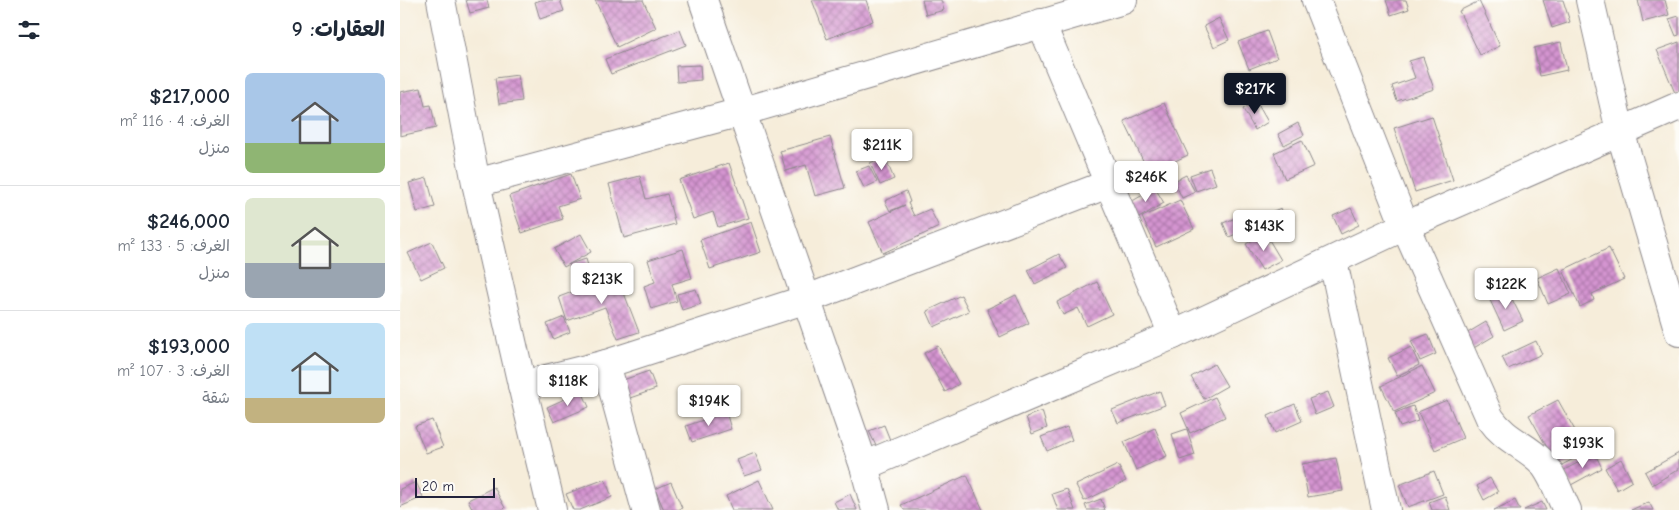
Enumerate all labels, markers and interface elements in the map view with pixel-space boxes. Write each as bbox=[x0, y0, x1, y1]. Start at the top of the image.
icon: filters bbox=[15, 16, 43, 44]
text: العقارات: 9 bbox=[292, 17, 385, 41]
pin: $217K bbox=[1220, 72, 1290, 115]
text: $217K bbox=[1235, 80, 1275, 98]
text: $217,000 bbox=[149, 84, 230, 108]
icon: home bbox=[285, 93, 345, 153]
text: الغرف: 4 · 116 m² bbox=[120, 112, 230, 130]
pin: $211K bbox=[847, 128, 917, 171]
text: $211K bbox=[862, 136, 902, 154]
text: منزل bbox=[198, 139, 230, 157]
pin: $246K bbox=[1111, 160, 1181, 203]
text: $246K bbox=[1125, 168, 1167, 186]
text: $246,000 bbox=[147, 209, 230, 233]
pin: $143K bbox=[1229, 210, 1299, 252]
text: $143K bbox=[1244, 217, 1284, 235]
icon: home bbox=[285, 218, 345, 278]
text: الغرف: 5 · 133 m² bbox=[118, 237, 230, 255]
pin: $213K bbox=[567, 262, 637, 305]
text: منزل bbox=[198, 264, 230, 282]
pin: $122K bbox=[1471, 268, 1541, 310]
text: $213K bbox=[582, 270, 622, 288]
text: $122K bbox=[1486, 275, 1526, 293]
text: $193,000 bbox=[148, 334, 230, 358]
icon: home bbox=[285, 343, 345, 403]
text: الغرف: 3 · 107 m² bbox=[117, 362, 230, 380]
pin: $118K bbox=[533, 364, 603, 407]
text: $118K bbox=[548, 372, 588, 390]
pin: $194K bbox=[674, 384, 744, 427]
text: شقة bbox=[202, 389, 230, 407]
text: $194K bbox=[689, 392, 729, 410]
pin: $193K bbox=[1548, 426, 1618, 469]
text: $193K bbox=[1562, 434, 1604, 452]
scale bar bbox=[415, 475, 495, 498]
text: 20 m bbox=[422, 478, 454, 495]

